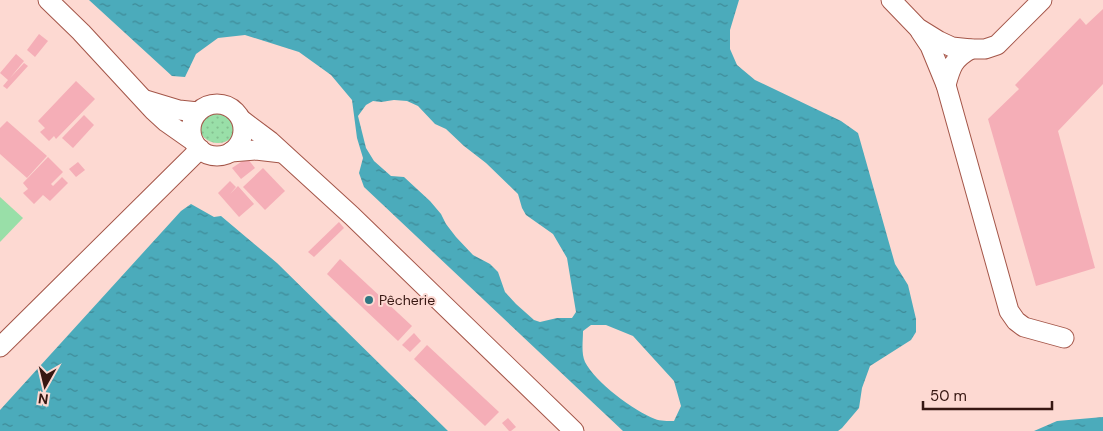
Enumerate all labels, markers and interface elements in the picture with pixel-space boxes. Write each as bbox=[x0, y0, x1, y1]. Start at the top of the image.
place label: Pêcherie bbox=[379, 291, 435, 309]
marker: Pêcherie bbox=[363, 294, 375, 306]
north arrow bbox=[20, 361, 70, 411]
scale bar bbox=[923, 378, 1052, 410]
text: 50 m bbox=[930, 386, 967, 406]
text: N bbox=[37, 389, 50, 408]

